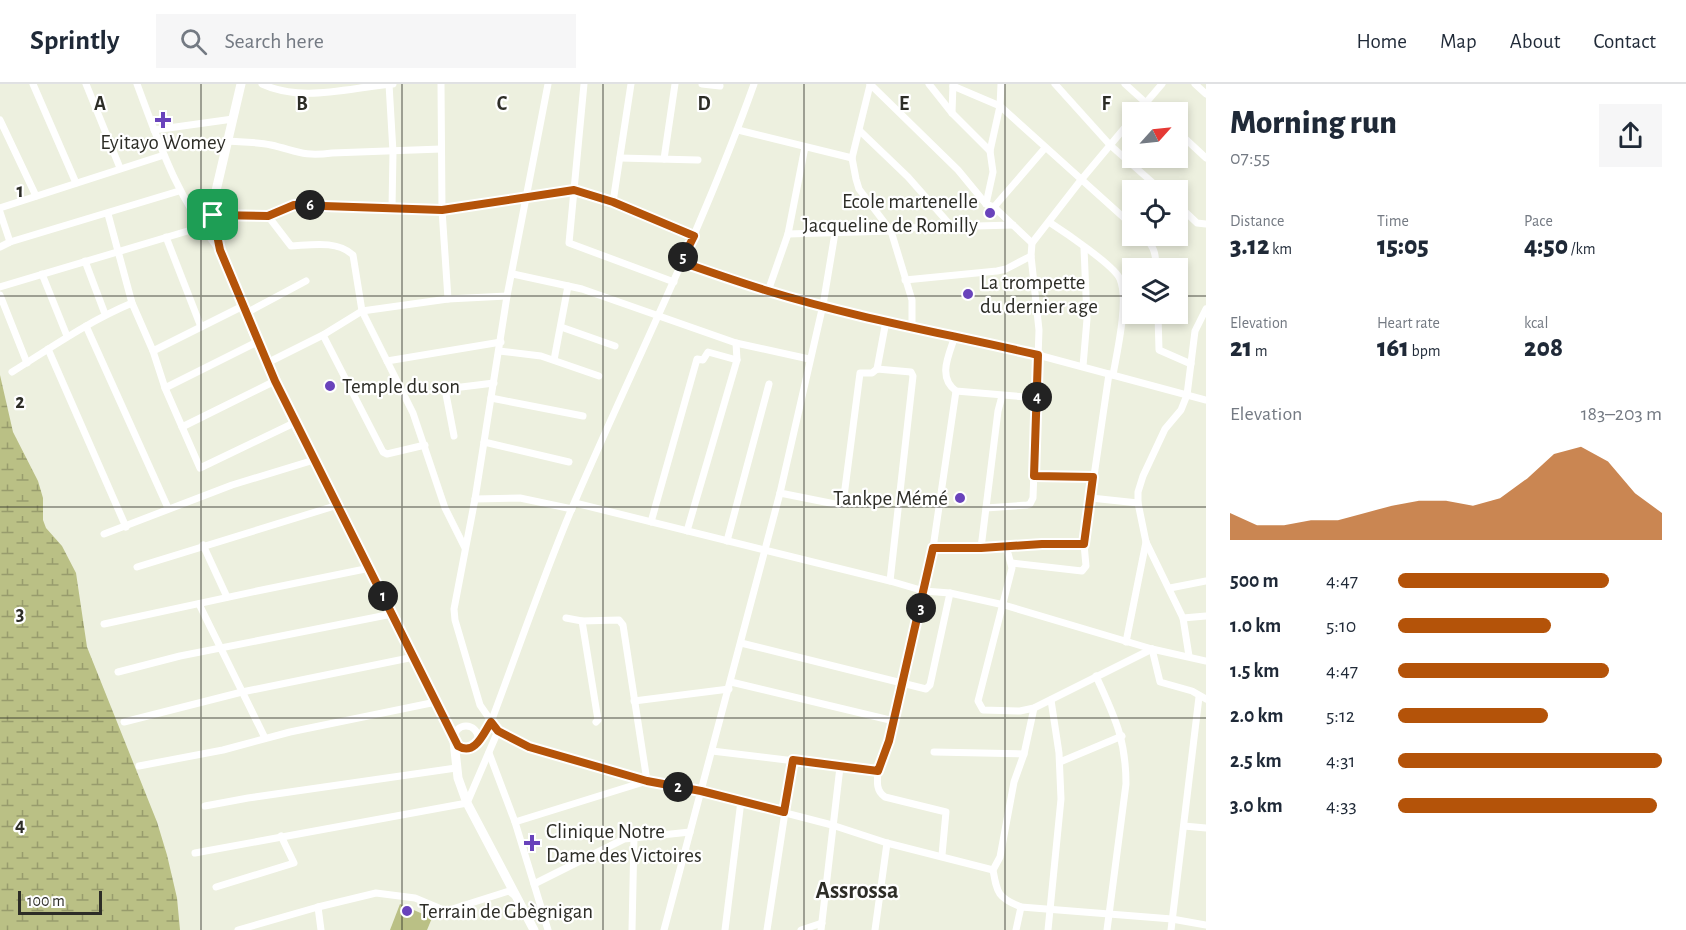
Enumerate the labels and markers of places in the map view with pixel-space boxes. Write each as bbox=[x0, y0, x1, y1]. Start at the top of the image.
marker: Eyitayo Womey bbox=[156, 113, 170, 127]
place label: Eyitayo Womey bbox=[100, 132, 226, 153]
pin bbox=[187, 189, 238, 240]
pin: 6 bbox=[295, 190, 325, 220]
place label: Ecole martenelle Jacqueline de Romilly bbox=[803, 191, 978, 236]
marker: Ecole martenelle Jacqueline de Romilly bbox=[983, 206, 997, 220]
pin: 5 bbox=[668, 242, 698, 272]
place label: La trompette du dernier age bbox=[980, 272, 1098, 317]
marker: La trompette du dernier age bbox=[961, 287, 975, 301]
place label: Temple du son bbox=[342, 376, 460, 397]
marker: Temple du son bbox=[323, 379, 337, 393]
pin: 4 bbox=[1022, 382, 1052, 412]
place label: Tankpe Mémé bbox=[833, 488, 948, 509]
marker: Tankpe Mémé bbox=[953, 491, 967, 505]
pin: 1 bbox=[368, 581, 398, 611]
pin: 3 bbox=[906, 593, 936, 623]
pin: 2 bbox=[663, 772, 693, 802]
place label: Clinique Notre Dame des Victoires bbox=[546, 821, 702, 866]
marker: Clinique Notre Dame des Victoires bbox=[523, 834, 541, 852]
place label: Terrain de Gbègnigan bbox=[419, 901, 593, 922]
marker: Terrain de Gbègnigan bbox=[400, 904, 414, 918]

